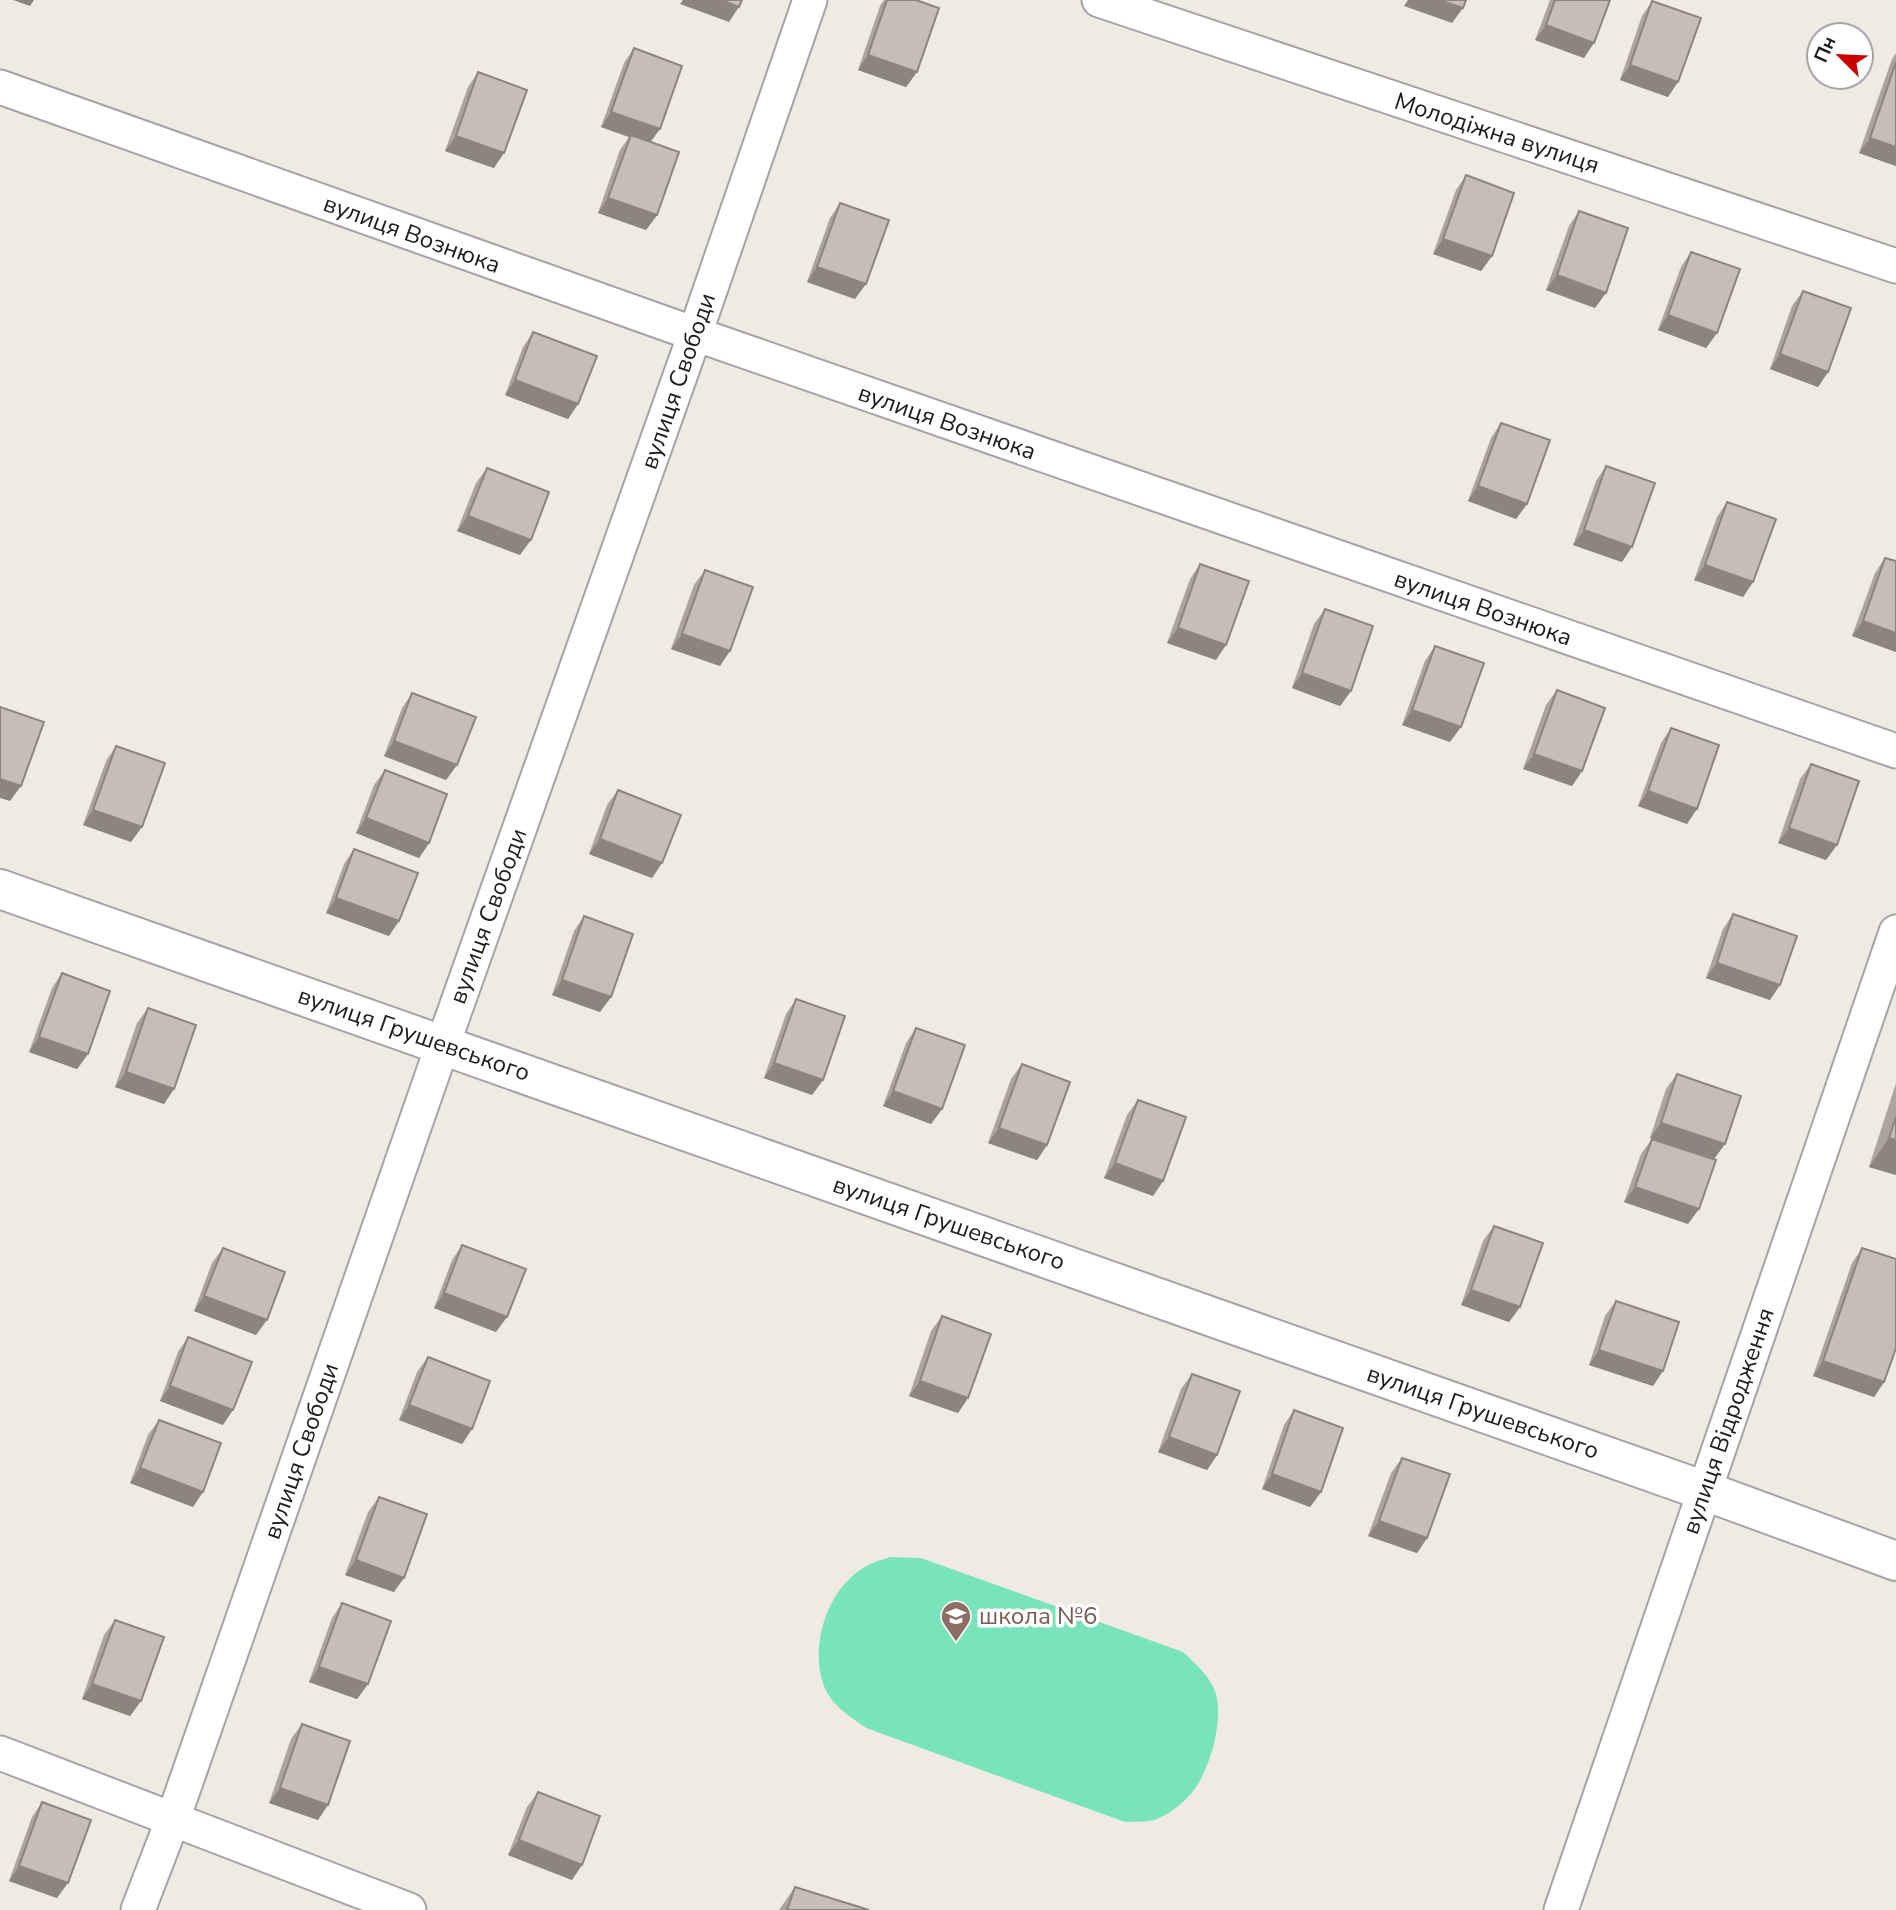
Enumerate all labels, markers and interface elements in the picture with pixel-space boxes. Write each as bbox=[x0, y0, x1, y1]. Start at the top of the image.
north arrow bbox=[1805, 21, 1875, 91]
text: Пн bbox=[1808, 32, 1843, 67]
street label: Молодіжна вулиця bbox=[1391, 85, 1603, 181]
street label: вулиця Вознюка bbox=[319, 187, 505, 281]
street label: вулиця Свободи bbox=[633, 289, 723, 473]
street label: вулиця Вознюка bbox=[854, 377, 1040, 467]
street label: вулиця Вознюка bbox=[1390, 563, 1576, 653]
street label: вулиця Свободи bbox=[441, 824, 535, 1008]
street label: вулиця Грушевського bbox=[294, 979, 534, 1089]
street label: вулиця Грушевського bbox=[829, 1168, 1069, 1278]
street label: вулиця Відродження bbox=[1674, 1304, 1782, 1538]
street label: вулиця Грушевського bbox=[1363, 1357, 1603, 1467]
street label: вулиця Свободи bbox=[256, 1359, 346, 1543]
school or university icon: школа №6 bbox=[939, 1599, 973, 1643]
place label: школа №6 bbox=[979, 1600, 1097, 1632]

